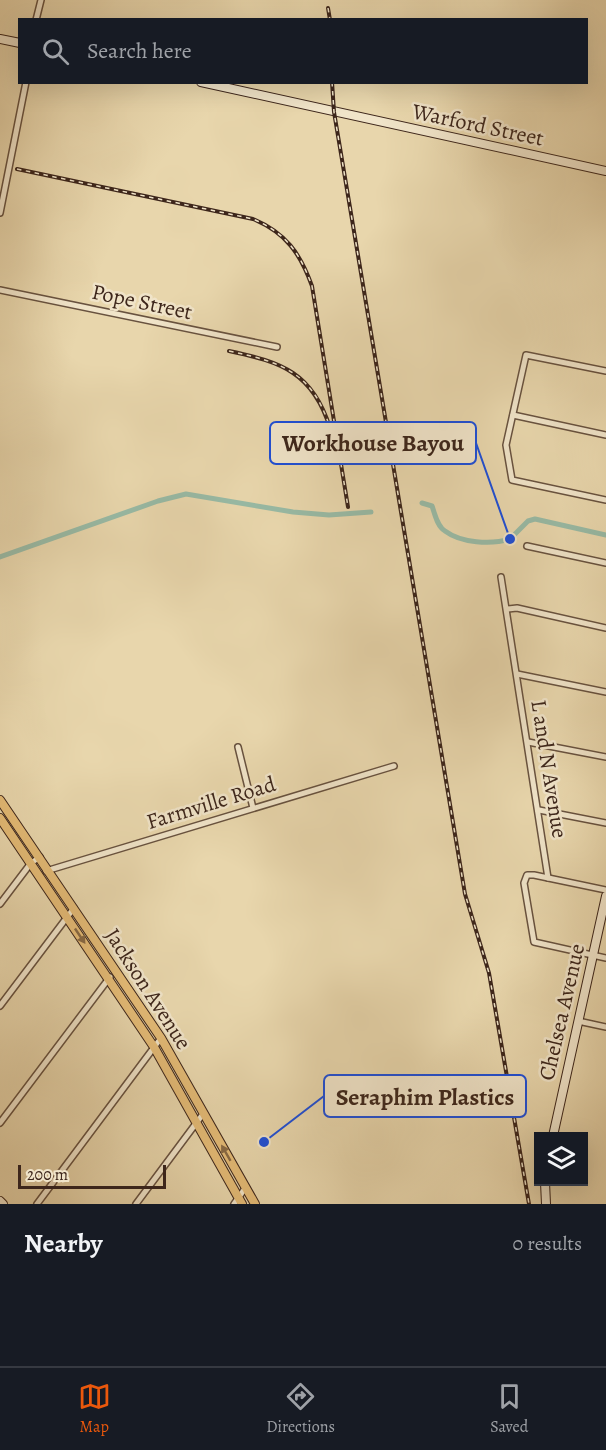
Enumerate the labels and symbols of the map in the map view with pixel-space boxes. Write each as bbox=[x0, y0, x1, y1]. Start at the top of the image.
street label: Warford Street bbox=[409, 96, 547, 154]
street label: Pope Street bbox=[89, 277, 195, 327]
callout: Workhouse Bayou bbox=[270, 422, 476, 464]
text: Workhouse Bayou bbox=[281, 427, 465, 459]
street label: L and N Avenue bbox=[523, 698, 575, 840]
street label: Farmville Road bbox=[143, 769, 279, 837]
street label: Jackson Avenue bbox=[98, 923, 198, 1055]
one-way arrow bbox=[75, 927, 86, 944]
street label: Chelsea Avenue bbox=[532, 941, 592, 1083]
callout: Seraphim Plastics bbox=[324, 1075, 526, 1117]
text: Seraphim Plastics bbox=[336, 1081, 514, 1113]
one-way arrow bbox=[221, 1144, 231, 1161]
scale bar bbox=[18, 1162, 166, 1190]

